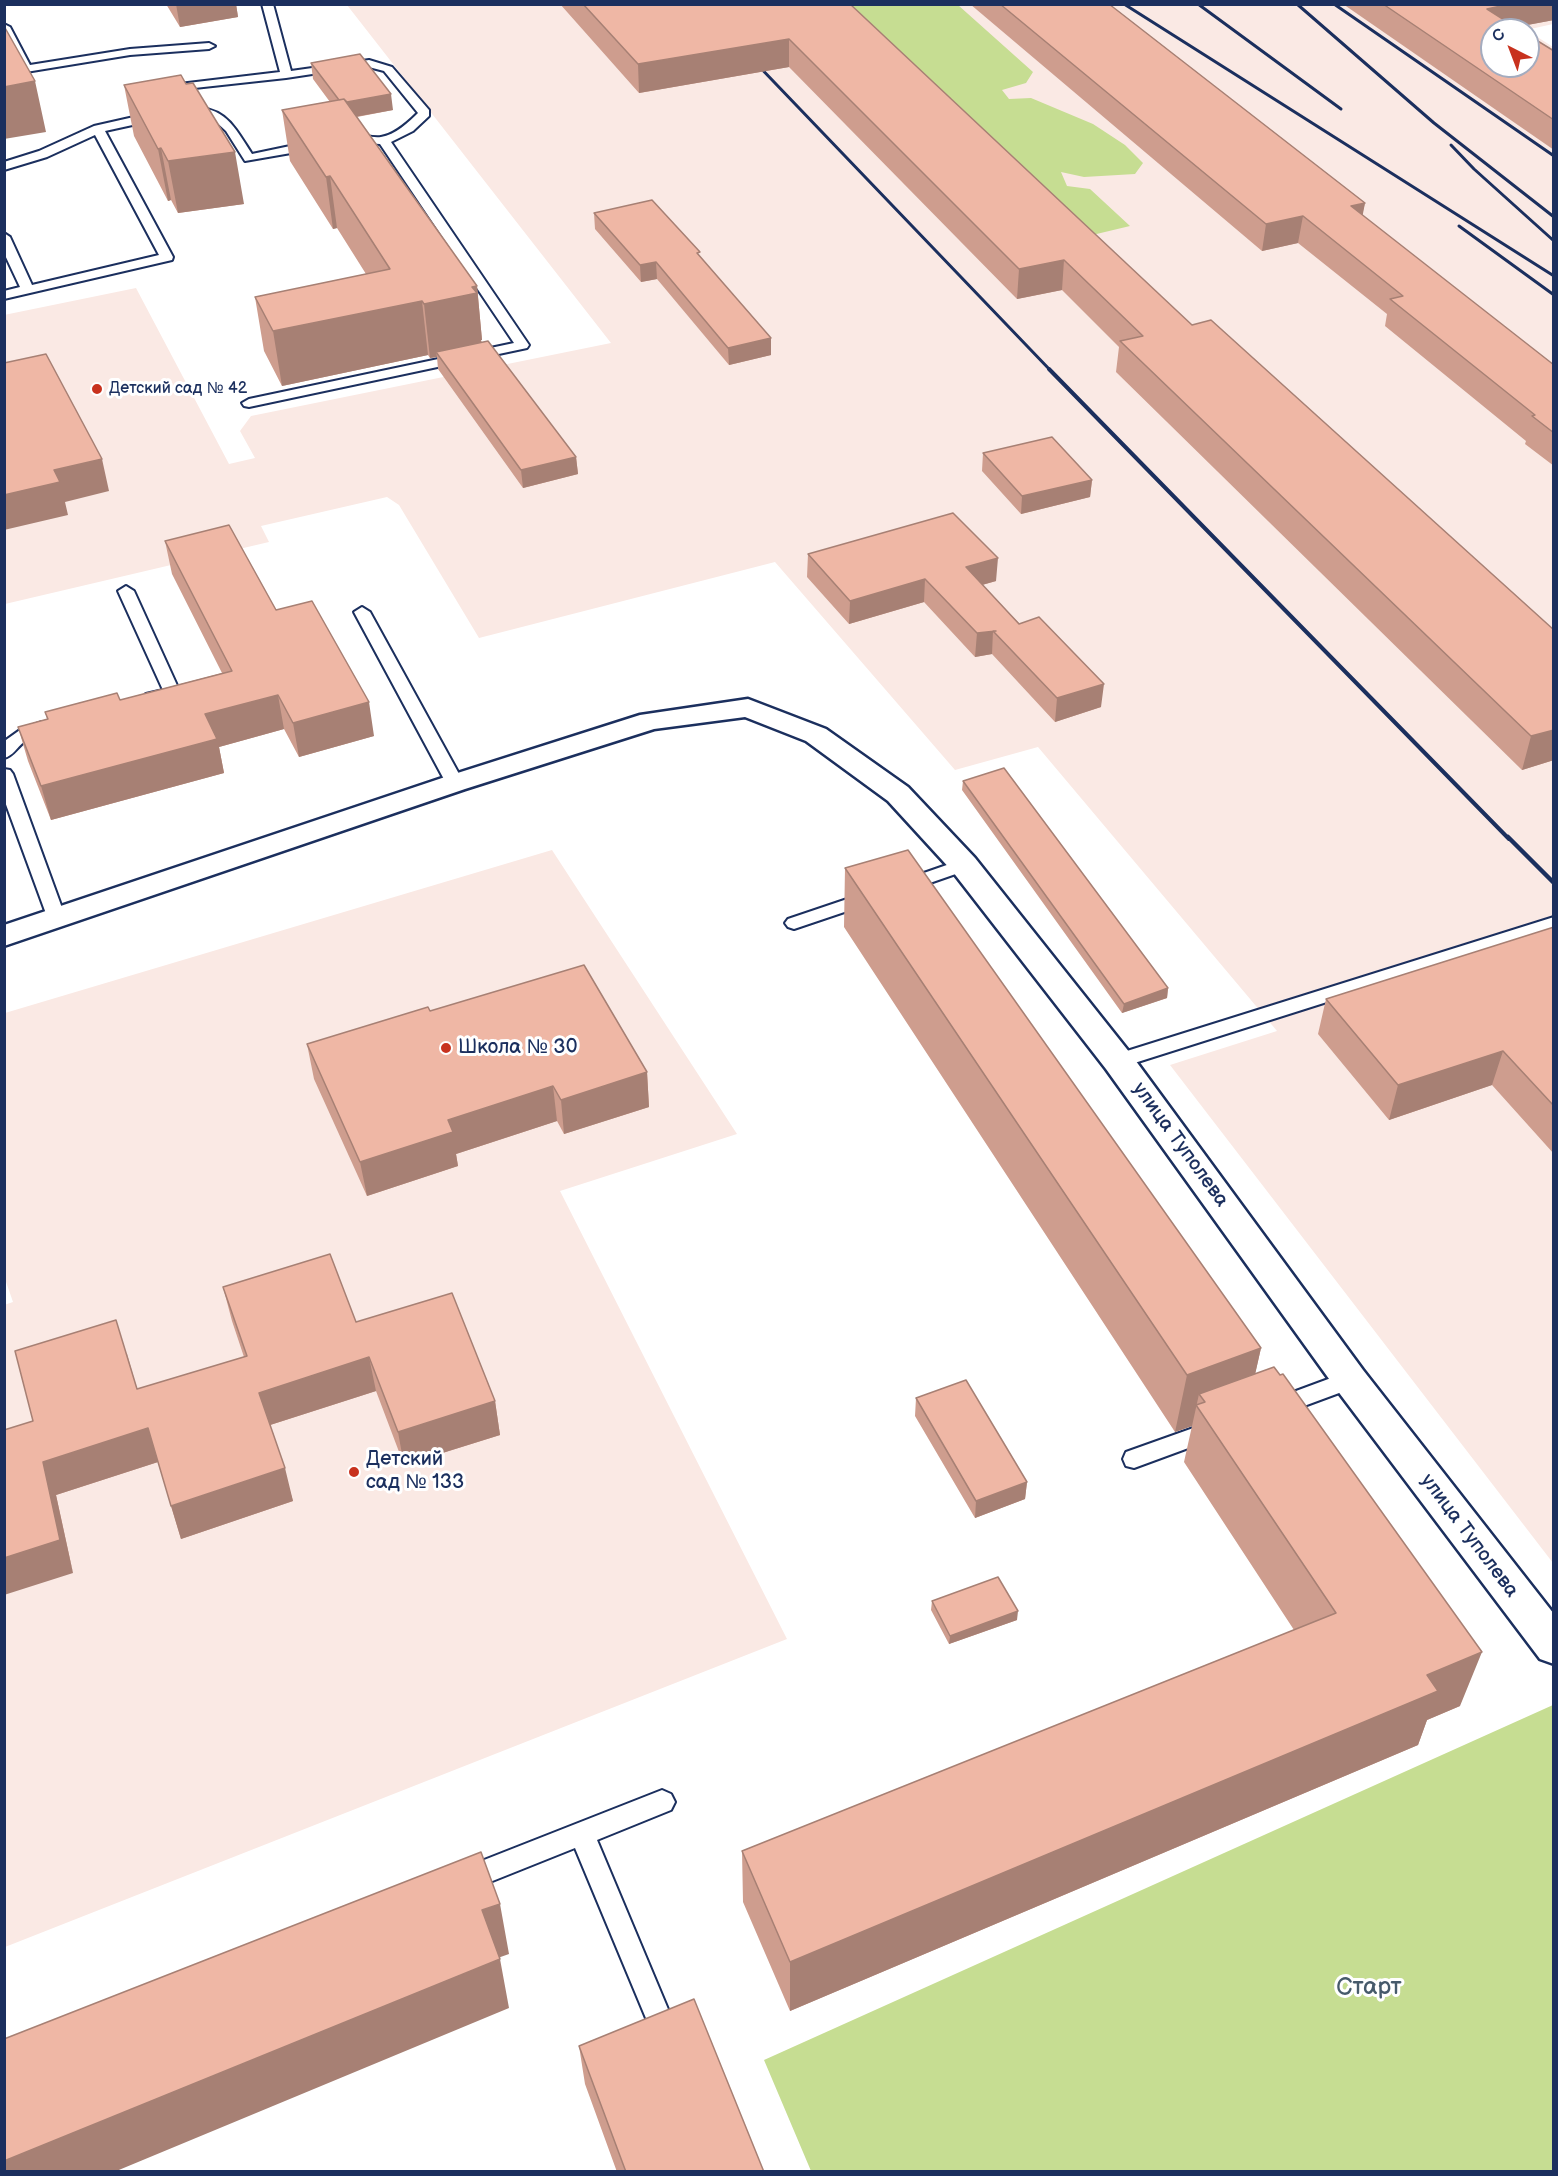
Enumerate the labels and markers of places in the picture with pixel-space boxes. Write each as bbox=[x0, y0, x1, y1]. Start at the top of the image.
place label: Детский сад № 42 bbox=[109, 379, 247, 399]
marker: Детский сад № 42 bbox=[90, 382, 104, 396]
place label: Школа № 30 bbox=[458, 1036, 577, 1060]
marker: Школа № 30 bbox=[439, 1041, 453, 1055]
place label: Детский сад № 133 bbox=[366, 1448, 464, 1495]
marker: Детский сад № 133 bbox=[347, 1465, 361, 1479]

